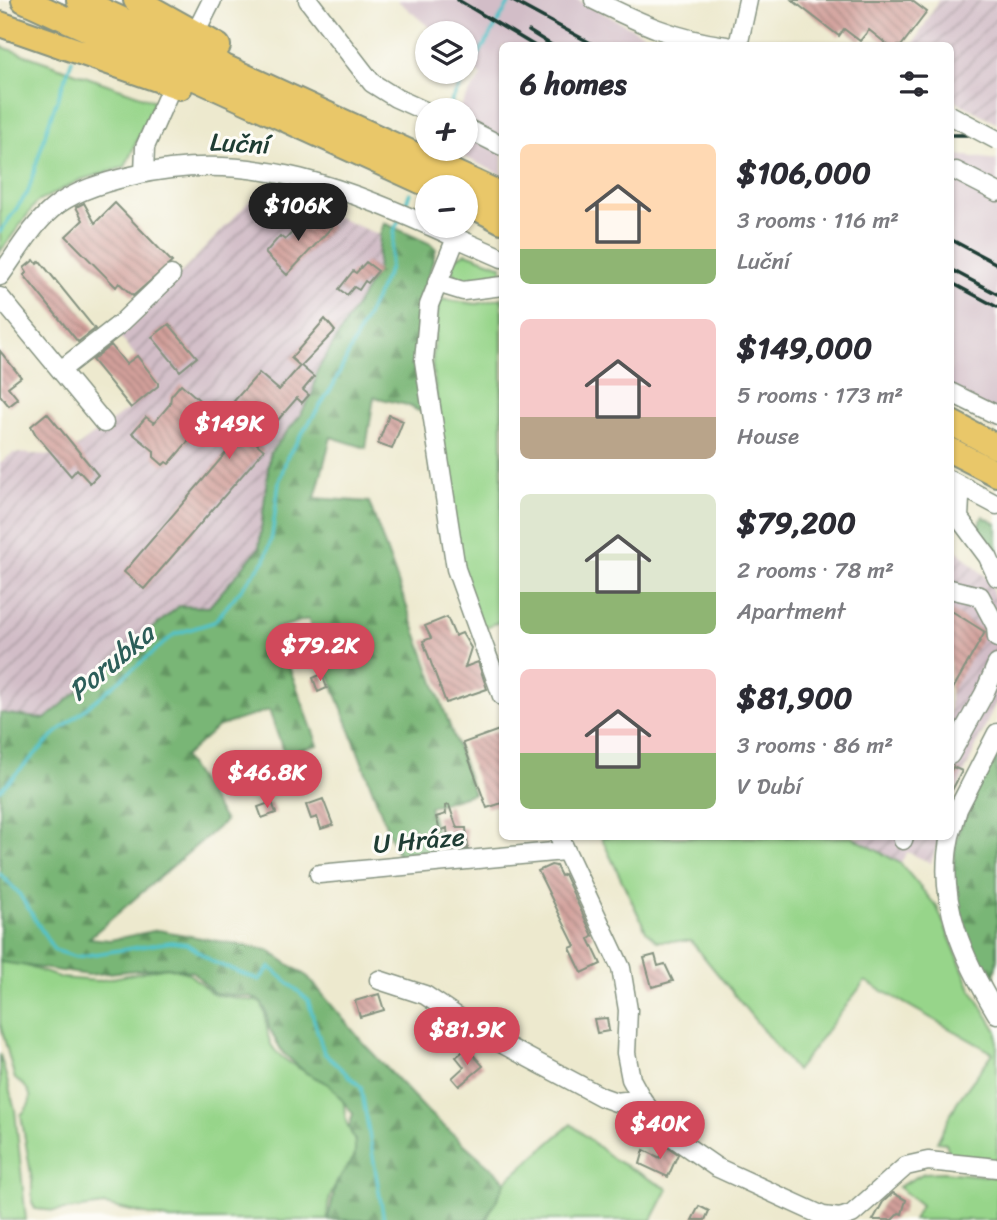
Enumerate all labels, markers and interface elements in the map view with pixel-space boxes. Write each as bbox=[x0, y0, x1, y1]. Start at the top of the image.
map controls bbox=[415, 21, 478, 238]
button: layers bbox=[415, 21, 478, 84]
text: 6 homes bbox=[520, 57, 627, 111]
icon: filters bbox=[895, 65, 933, 103]
button: + bbox=[415, 98, 478, 161]
street label: Luční bbox=[209, 118, 274, 168]
text: $106,000 bbox=[737, 146, 871, 200]
icon: home bbox=[576, 172, 660, 256]
button: − bbox=[415, 175, 478, 238]
pin: $106K bbox=[249, 184, 347, 243]
text: $106K bbox=[265, 185, 331, 226]
text: 3 rooms · 116 m² bbox=[737, 200, 899, 241]
text: Luční bbox=[737, 241, 790, 282]
text: $149,000 bbox=[737, 321, 872, 375]
icon: home bbox=[576, 347, 660, 431]
text: 5 rooms · 173 m² bbox=[737, 375, 903, 416]
pin: $149K bbox=[180, 402, 278, 461]
text: $149K bbox=[195, 403, 263, 444]
text: House bbox=[737, 416, 799, 457]
text: $79,200 bbox=[737, 496, 856, 550]
icon: home bbox=[576, 522, 660, 606]
text: 2 rooms · 78 m² bbox=[737, 550, 894, 591]
text: Apartment bbox=[737, 591, 846, 632]
water label: Porubka bbox=[56, 609, 168, 713]
pin: $79.2K bbox=[263, 624, 377, 683]
text: $79.2K bbox=[282, 625, 358, 666]
text: $81,900 bbox=[737, 671, 853, 725]
icon: home bbox=[576, 697, 660, 781]
text: 3 rooms · 86 m² bbox=[737, 725, 893, 766]
pin: $46.8K bbox=[210, 750, 324, 810]
text: $46.8K bbox=[228, 752, 306, 793]
text: V Dubí bbox=[737, 766, 802, 807]
street label: U Hráze bbox=[371, 813, 467, 867]
pin: $81.9K bbox=[410, 1007, 524, 1067]
text: $81.9K bbox=[430, 1009, 504, 1050]
pin: $40K bbox=[619, 1102, 701, 1161]
text: $40K bbox=[631, 1103, 689, 1144]

